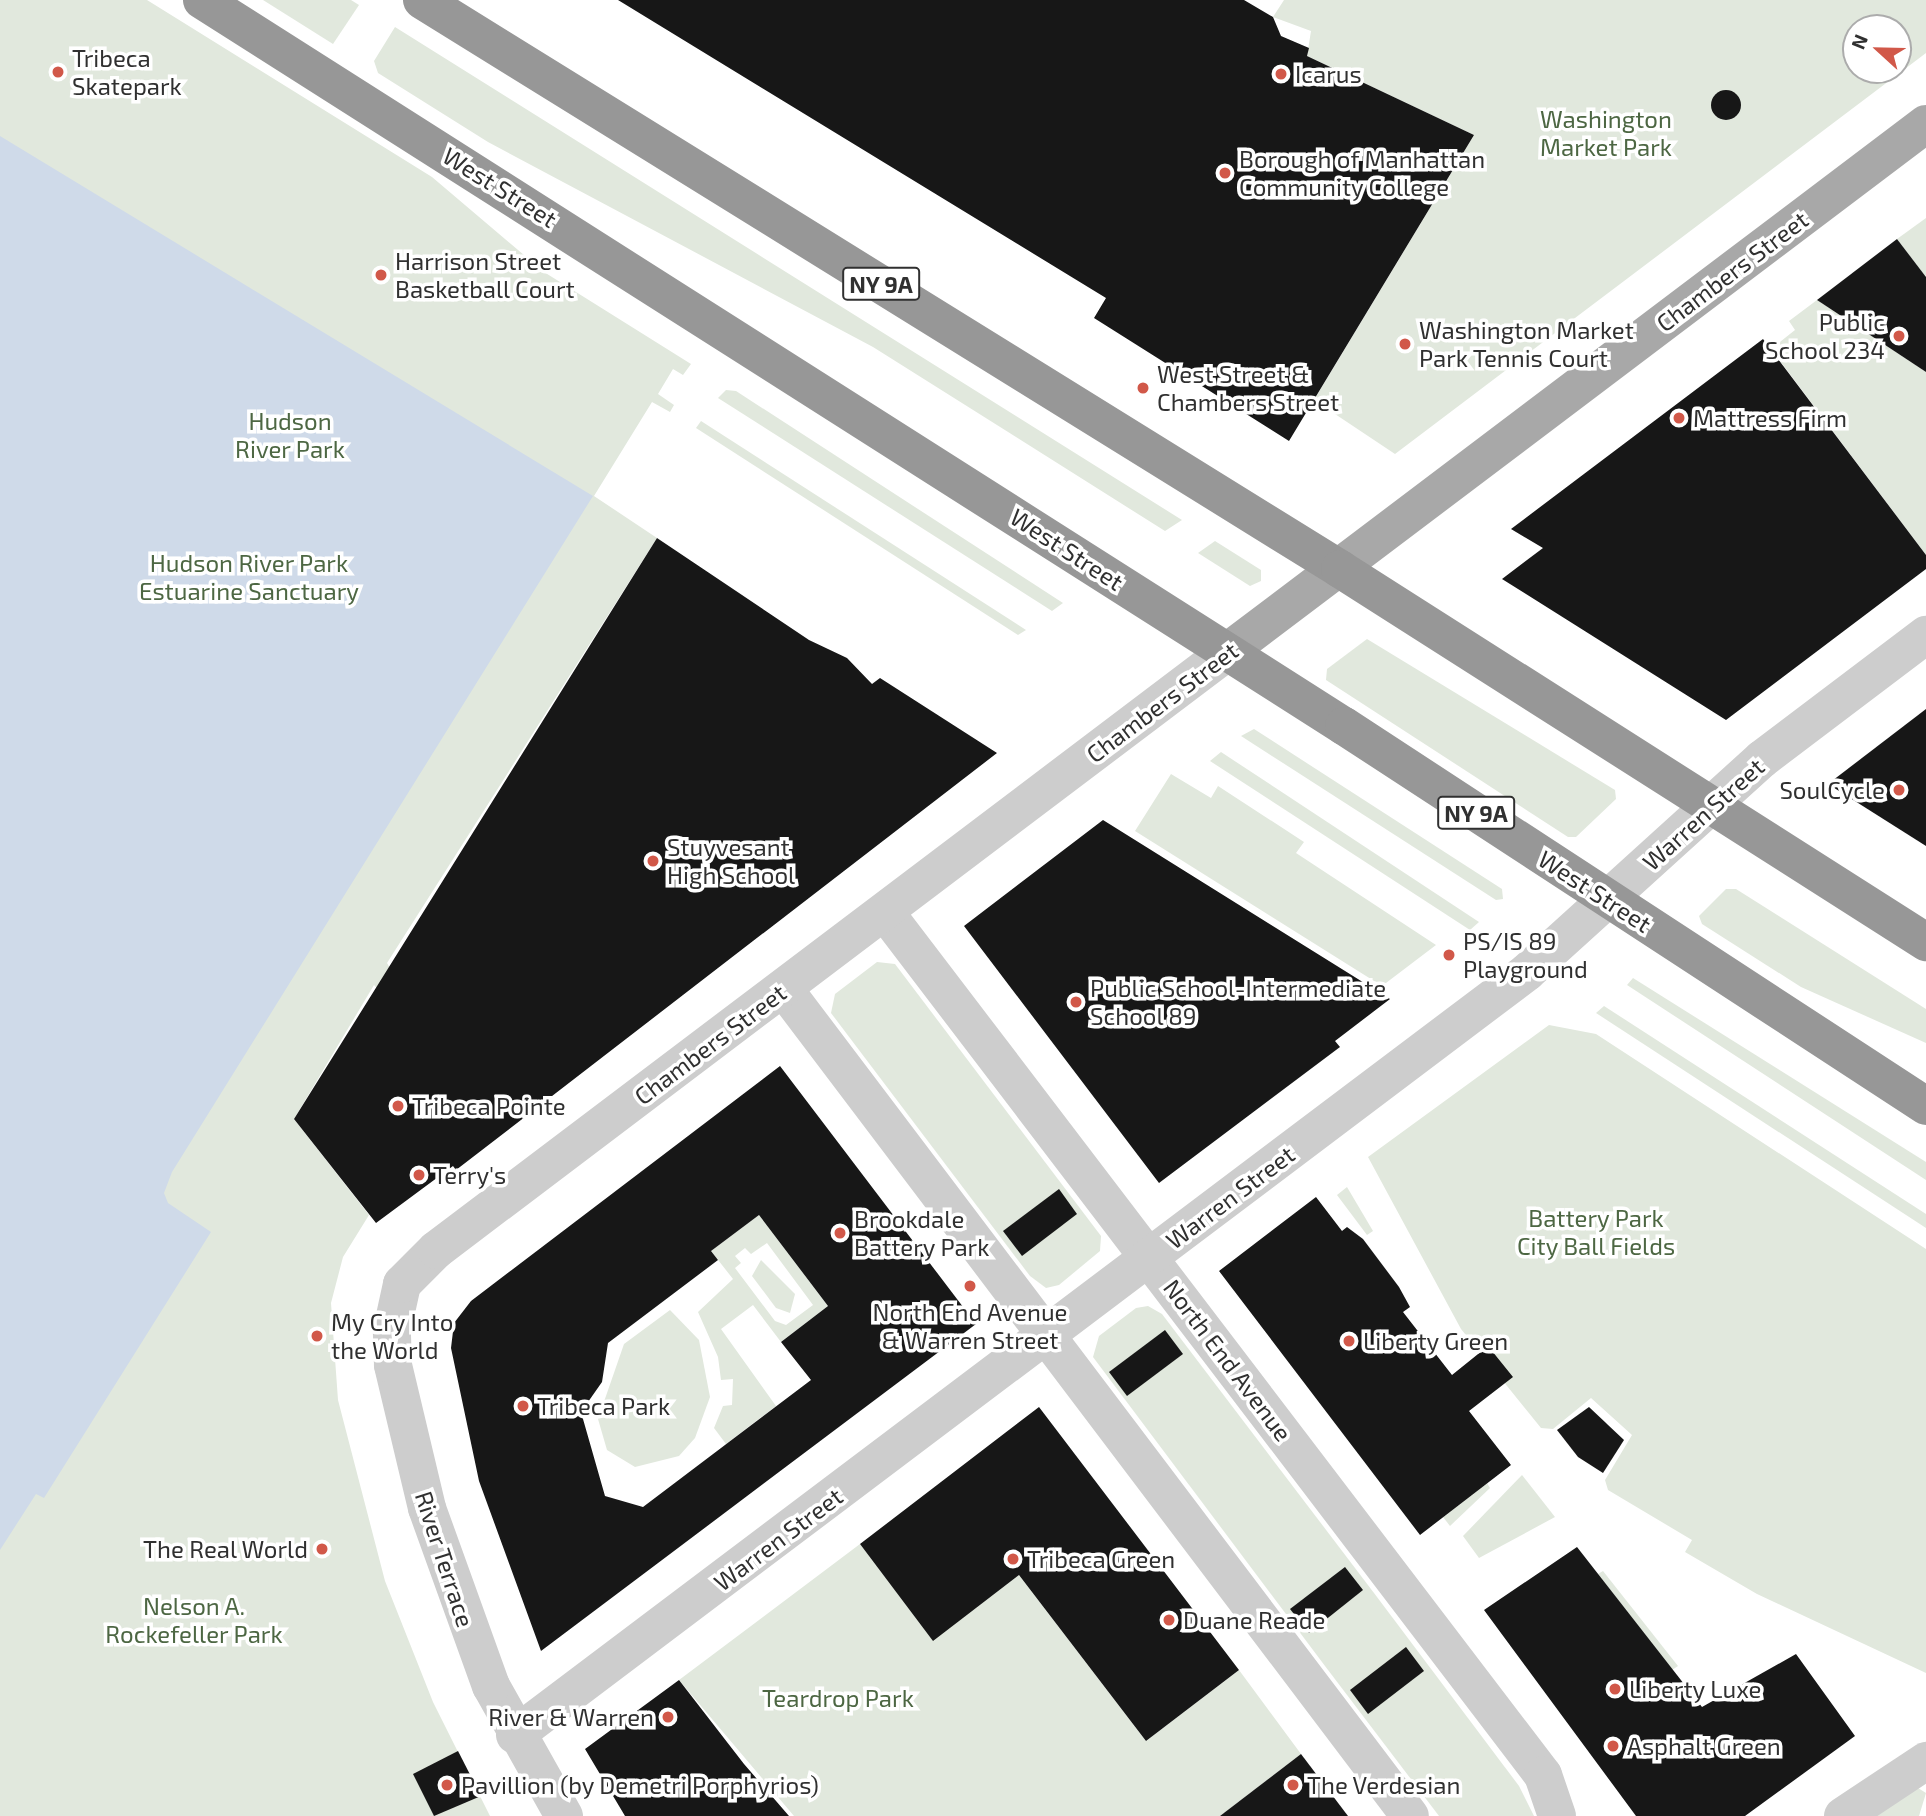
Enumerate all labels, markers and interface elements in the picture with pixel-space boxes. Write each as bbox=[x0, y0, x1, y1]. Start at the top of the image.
north arrow bbox=[1842, 14, 1912, 84]
text: N bbox=[1846, 31, 1872, 52]
place label: Tribeca Skatepark bbox=[72, 44, 182, 100]
place label: Icarus bbox=[1295, 60, 1362, 88]
marker: Tribeca Skatepark bbox=[50, 64, 66, 80]
marker: Icarus bbox=[1273, 66, 1289, 82]
park label: Washington Market Park bbox=[1540, 105, 1672, 161]
street label: West Street bbox=[438, 141, 562, 233]
place label: Borough of Manhattan Community College bbox=[1239, 145, 1486, 201]
marker: Borough of Manhattan Community College bbox=[1217, 165, 1233, 181]
street label: Chambers Street bbox=[1651, 205, 1813, 337]
place label: Harrison Street Basketball Court bbox=[395, 247, 575, 303]
road number: NY 9A bbox=[841, 264, 921, 304]
marker: Harrison Street Basketball Court bbox=[373, 267, 389, 283]
place label: Public School 234 bbox=[1765, 308, 1885, 364]
place label: Washington Market Park Tennis Court bbox=[1419, 316, 1634, 372]
marker: Public School 234 bbox=[1891, 328, 1907, 344]
marker: Washington Market Park Tennis Court bbox=[1397, 336, 1413, 352]
place label: West Street & Chambers Street bbox=[1157, 360, 1339, 416]
marker: West Street & Chambers Street bbox=[1135, 380, 1151, 396]
place label: Mattress Firm bbox=[1693, 404, 1847, 432]
park label: Hudson River Park bbox=[235, 407, 345, 463]
marker: Mattress Firm bbox=[1671, 410, 1687, 426]
street label: West Street bbox=[1005, 502, 1129, 596]
park label: Hudson River Park Estuarine Sanctuary bbox=[139, 549, 359, 605]
street label: Chambers Street bbox=[1081, 636, 1243, 768]
street label: Warren Street bbox=[1636, 752, 1770, 876]
place label: SoulCycle bbox=[1779, 776, 1885, 804]
marker: SoulCycle bbox=[1891, 782, 1907, 798]
road number: NY 9A bbox=[1436, 793, 1516, 832]
place label: Stuyvesant High School bbox=[667, 833, 795, 889]
street label: West Street bbox=[1533, 844, 1657, 938]
marker: Stuyvesant High School bbox=[645, 853, 661, 869]
place label: PS/IS 89 Playground bbox=[1463, 927, 1588, 983]
marker: PS/IS 89 Playground bbox=[1441, 947, 1457, 963]
place label: Public School-Intermediate School 89 bbox=[1090, 974, 1386, 1030]
street label: Chambers Street bbox=[629, 978, 791, 1110]
marker: Public School-Intermediate School 89 bbox=[1068, 994, 1084, 1010]
place label: Tribeca Pointe bbox=[412, 1092, 566, 1120]
marker: Tribeca Pointe bbox=[390, 1098, 406, 1114]
street label: Warren Street bbox=[1160, 1139, 1300, 1255]
place label: Terry's bbox=[433, 1161, 506, 1189]
marker: Terry's bbox=[411, 1167, 427, 1183]
park label: Battery Park City Ball Fields bbox=[1516, 1204, 1676, 1260]
place label: Brookdale Battery Park bbox=[854, 1205, 990, 1261]
marker: Brookdale Battery Park bbox=[832, 1225, 848, 1241]
street label: North End Avenue bbox=[1158, 1273, 1298, 1447]
marker: North End Avenue & Warren Street bbox=[962, 1278, 978, 1294]
place label: North End Avenue & Warren Street bbox=[872, 1298, 1068, 1354]
place label: My Cry Into the World bbox=[331, 1308, 454, 1364]
place label: Liberty Green bbox=[1363, 1327, 1509, 1355]
marker: My Cry Into the World bbox=[309, 1328, 325, 1344]
marker: Liberty Green bbox=[1341, 1333, 1357, 1349]
place label: Tribeca Park bbox=[537, 1392, 670, 1420]
marker: Tribeca Park bbox=[515, 1398, 531, 1414]
street label: Warren Street bbox=[708, 1481, 848, 1597]
street label: River Terrace bbox=[409, 1487, 481, 1631]
place label: The Real World bbox=[142, 1535, 308, 1563]
marker: The Real World bbox=[314, 1541, 330, 1557]
place label: Tribeca Green bbox=[1027, 1545, 1175, 1573]
marker: Tribeca Green bbox=[1005, 1551, 1021, 1567]
park label: Nelson A. Rockefeller Park bbox=[105, 1592, 283, 1648]
place label: Duane Reade bbox=[1183, 1606, 1325, 1634]
marker: Duane Reade bbox=[1161, 1612, 1177, 1628]
place label: Liberty Luxe bbox=[1629, 1675, 1762, 1703]
marker: Liberty Luxe bbox=[1607, 1681, 1623, 1697]
park label: Teardrop Park bbox=[762, 1684, 914, 1712]
place label: River & Warren bbox=[487, 1703, 654, 1731]
marker: River & Warren bbox=[660, 1709, 676, 1725]
place label: Asphalt Green bbox=[1627, 1732, 1781, 1760]
marker: Asphalt Green bbox=[1605, 1738, 1621, 1754]
place label: Pavillion (by Demetri Porphyrios) bbox=[461, 1771, 819, 1799]
place label: The Verdesian bbox=[1307, 1771, 1461, 1799]
marker: Pavillion (by Demetri Porphyrios) bbox=[439, 1777, 455, 1793]
marker: The Verdesian bbox=[1285, 1777, 1301, 1793]

